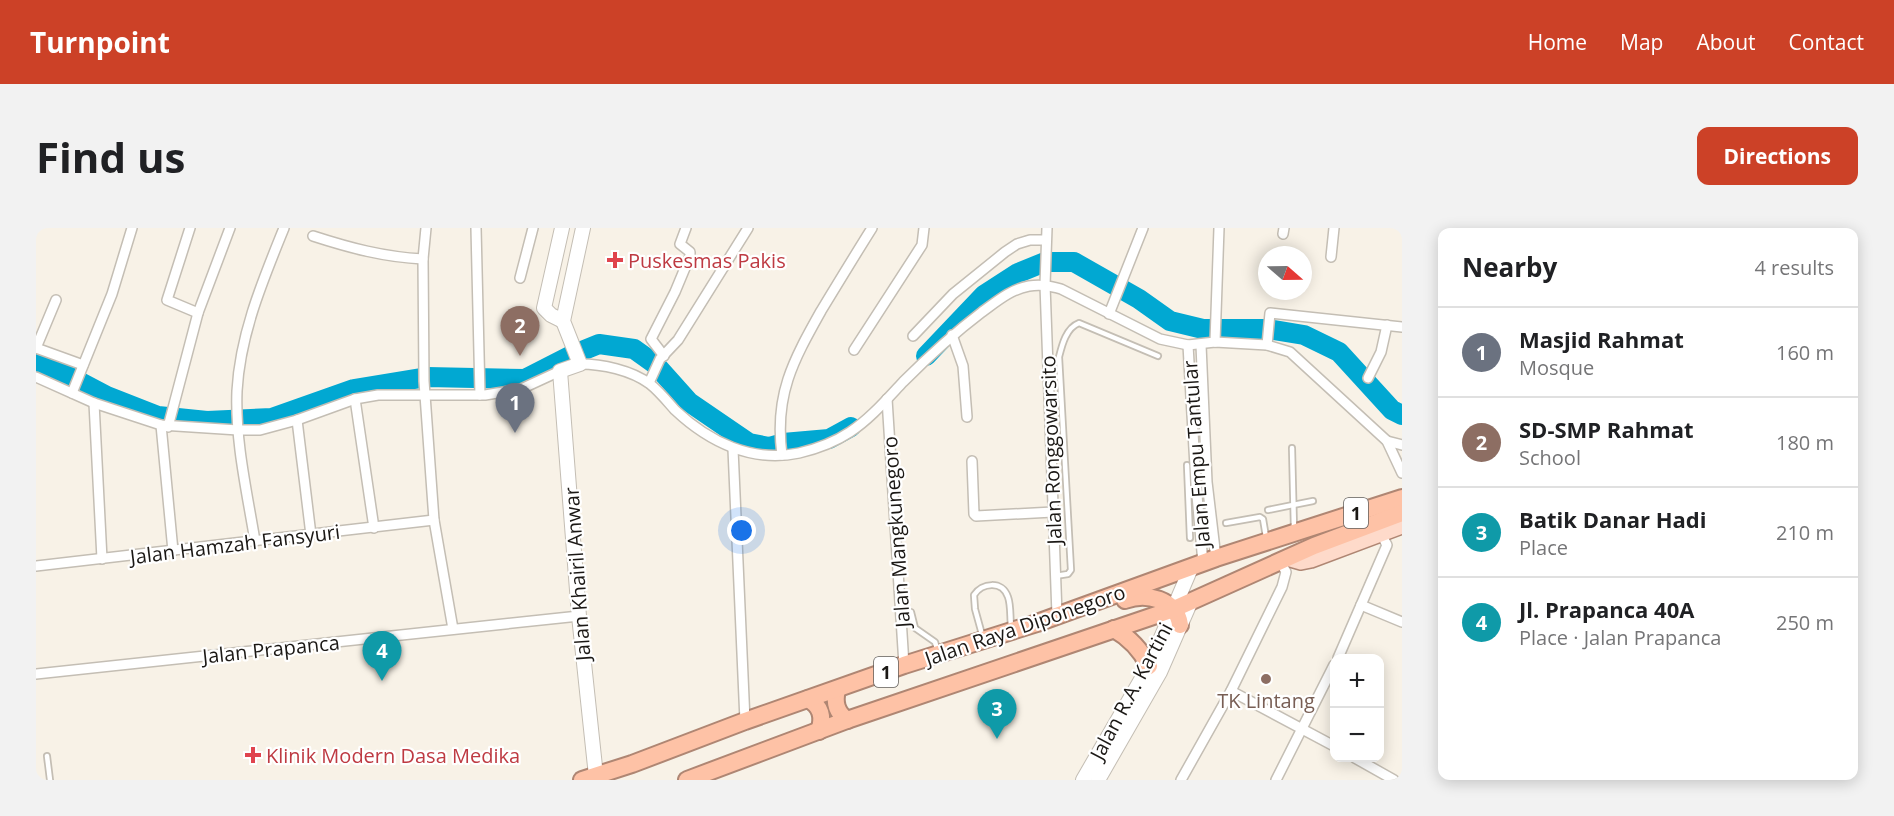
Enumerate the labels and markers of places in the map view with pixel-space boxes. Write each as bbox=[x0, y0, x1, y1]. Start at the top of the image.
place label: Puskesmas Pakis bbox=[628, 247, 786, 274]
marker: Puskesmas Pakis bbox=[606, 251, 624, 269]
pin: 2 bbox=[500, 306, 540, 356]
pin: 1 bbox=[496, 384, 534, 433]
pin: 4 bbox=[362, 632, 402, 681]
marker: TK Lintang bbox=[1259, 672, 1273, 686]
place label: TK Lintang bbox=[1217, 687, 1315, 714]
pin: 3 bbox=[978, 690, 1016, 739]
place label: Klinik Modern Dasa Medika bbox=[266, 742, 520, 769]
marker: Klinik Modern Dasa Medika bbox=[244, 746, 262, 764]

